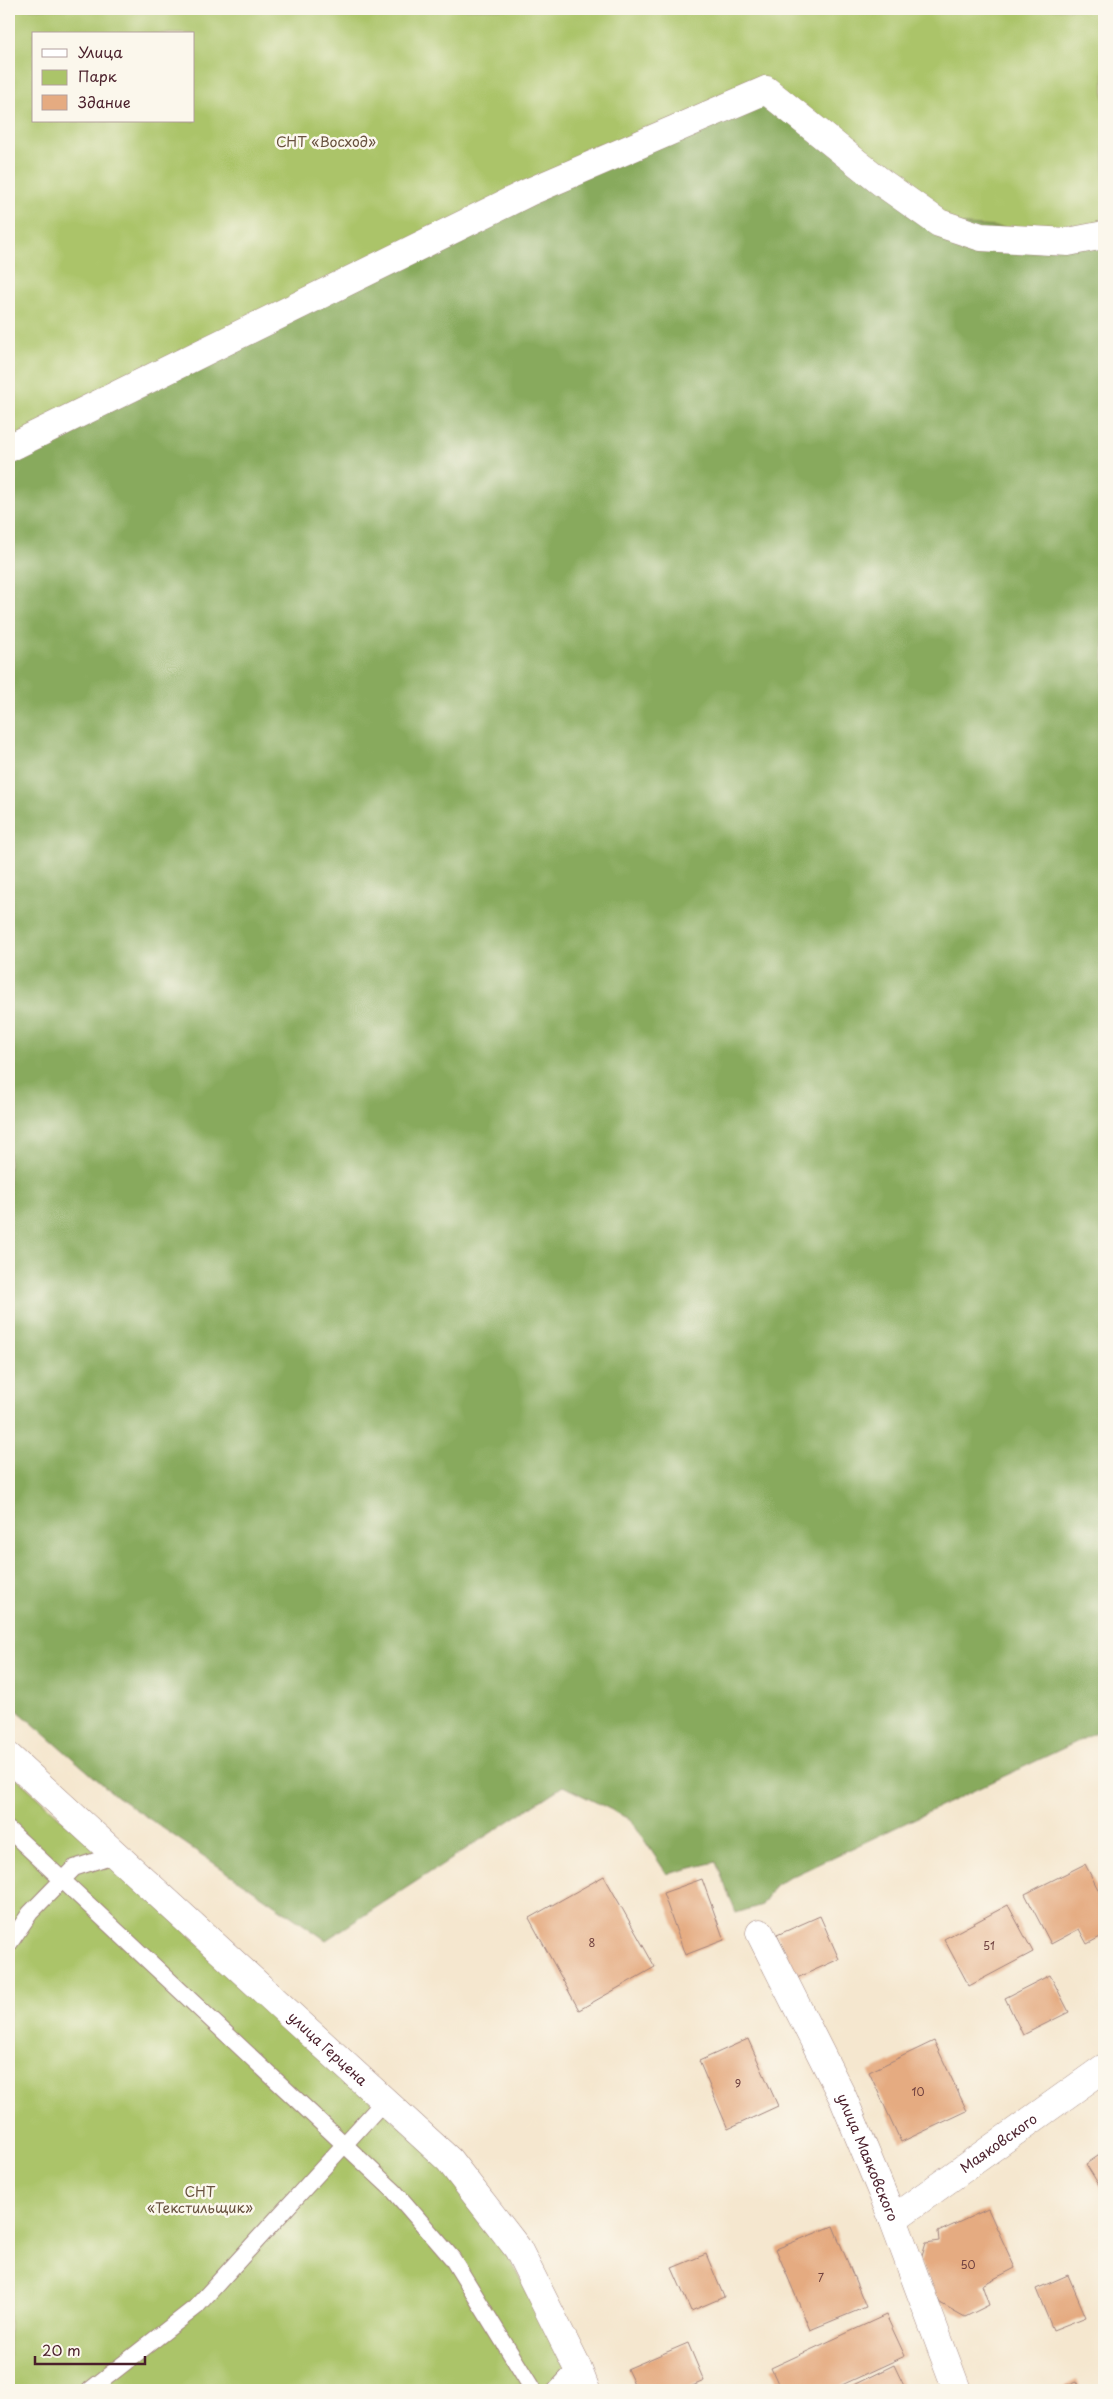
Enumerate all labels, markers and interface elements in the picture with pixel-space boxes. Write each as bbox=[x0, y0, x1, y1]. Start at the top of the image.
legend bbox=[32, 32, 195, 122]
text: Улица bbox=[78, 40, 123, 63]
text: Парк bbox=[78, 64, 117, 87]
text: Здание bbox=[78, 90, 131, 113]
park label: СНТ «Восход» bbox=[276, 131, 376, 152]
house number: 8 bbox=[589, 1934, 596, 1951]
house number: 51 bbox=[983, 1937, 995, 1954]
street label: улица Герцена bbox=[284, 2006, 373, 2091]
house number: 9 bbox=[735, 2075, 741, 2092]
house number: 10 bbox=[912, 2083, 924, 2100]
street label: улица Маяковского bbox=[832, 2090, 904, 2224]
street label: Маяковского bbox=[955, 2108, 1041, 2178]
park label: СНТ «Текстильщик» bbox=[147, 2181, 253, 2218]
house number: 50 bbox=[960, 2256, 976, 2273]
house number: 7 bbox=[818, 2269, 824, 2286]
scale bar bbox=[35, 2334, 145, 2366]
text: 20 m bbox=[42, 2338, 81, 2361]

